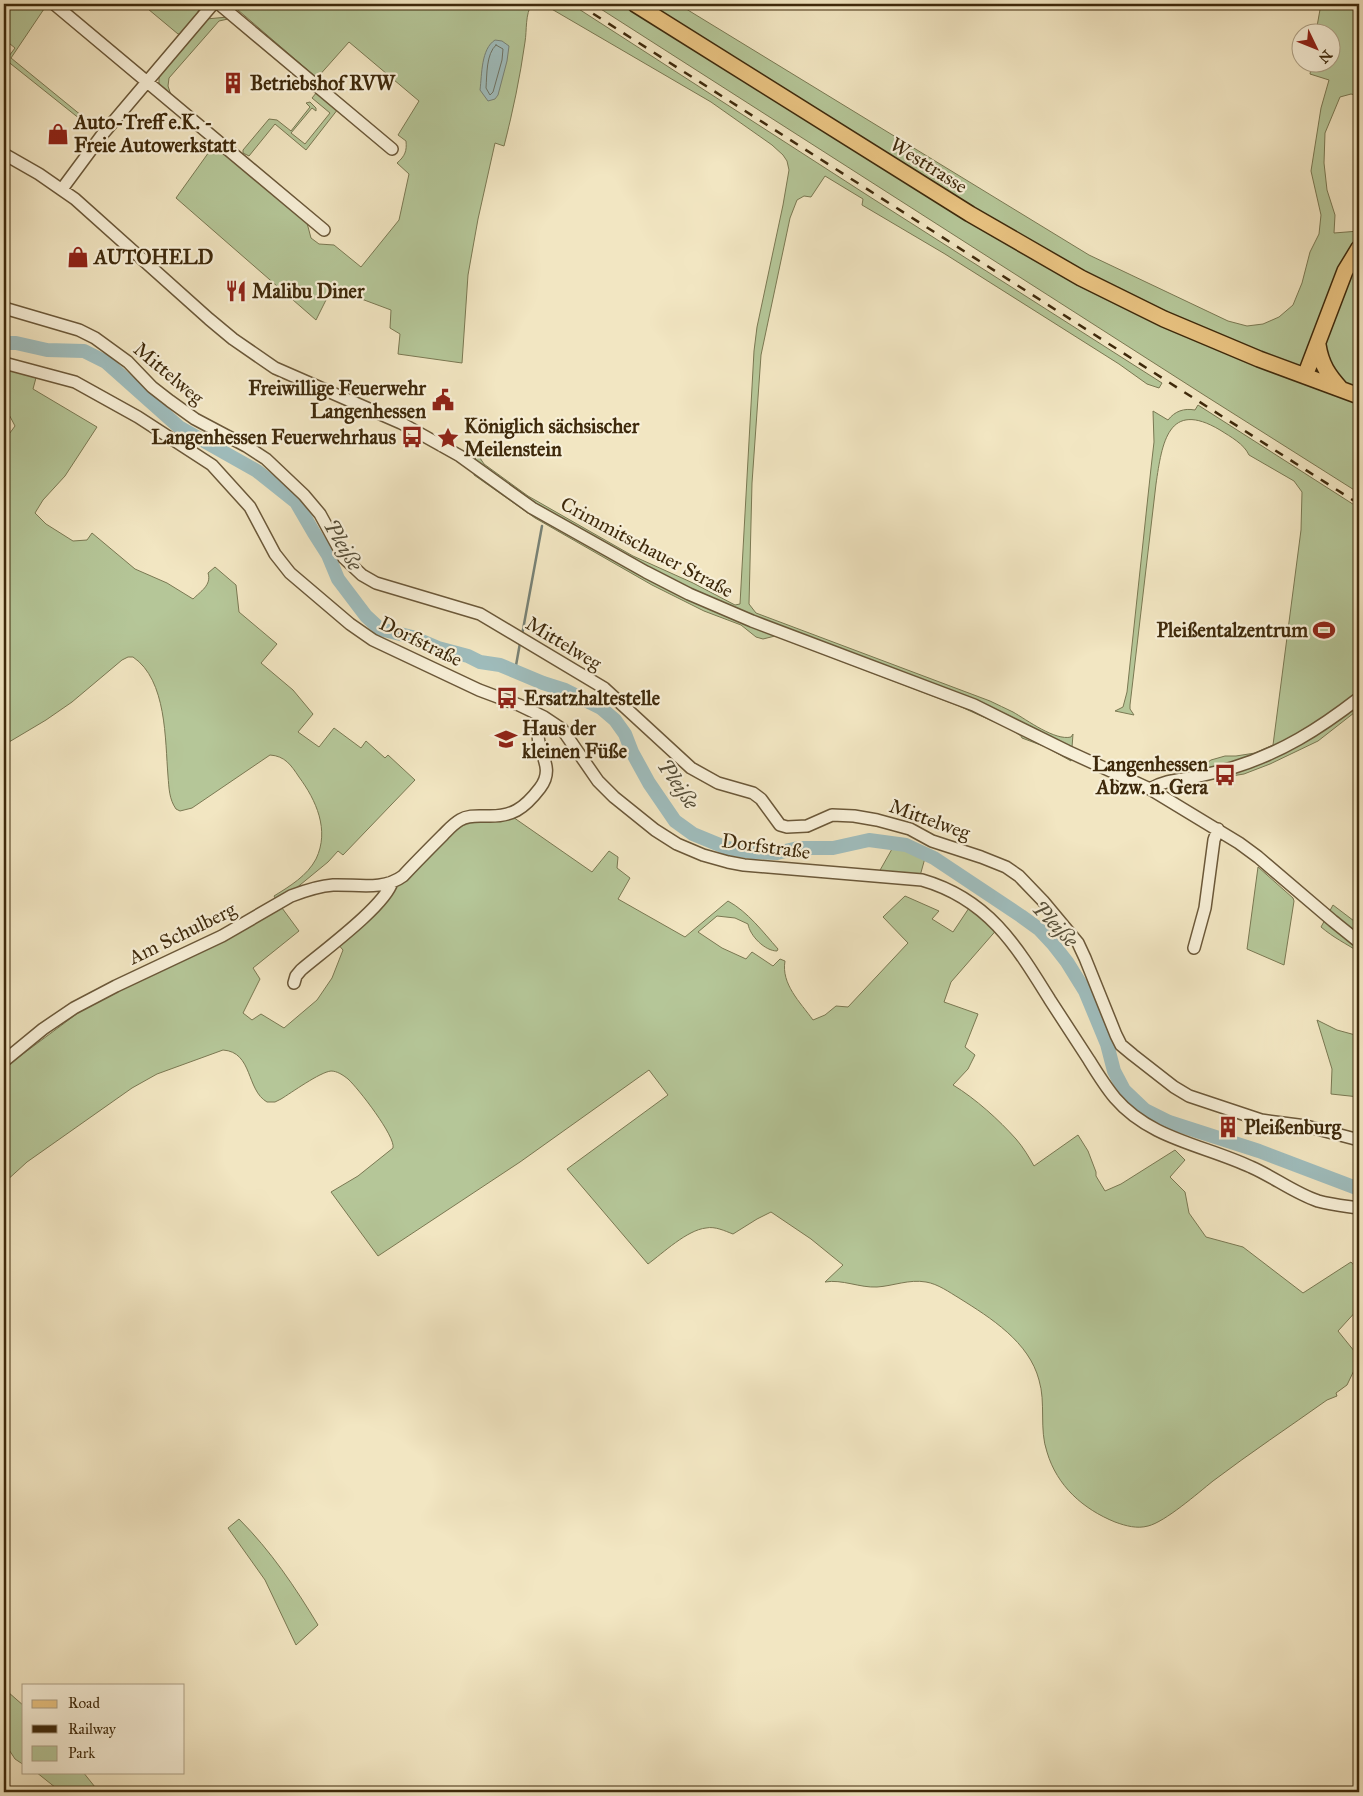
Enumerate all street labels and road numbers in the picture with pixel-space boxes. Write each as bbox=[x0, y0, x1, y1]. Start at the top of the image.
street label: Westtrasse bbox=[886, 132, 972, 198]
street label: Mittelweg bbox=[128, 337, 210, 410]
street label: Crimmitschauer Straße bbox=[557, 491, 737, 603]
street label: Dorfstraße bbox=[376, 611, 466, 671]
street label: Mittelweg bbox=[521, 611, 607, 676]
street label: Mittelweg bbox=[886, 793, 974, 846]
street label: Dorfstraße bbox=[720, 828, 812, 864]
street label: Am Schulberg bbox=[124, 896, 241, 971]

